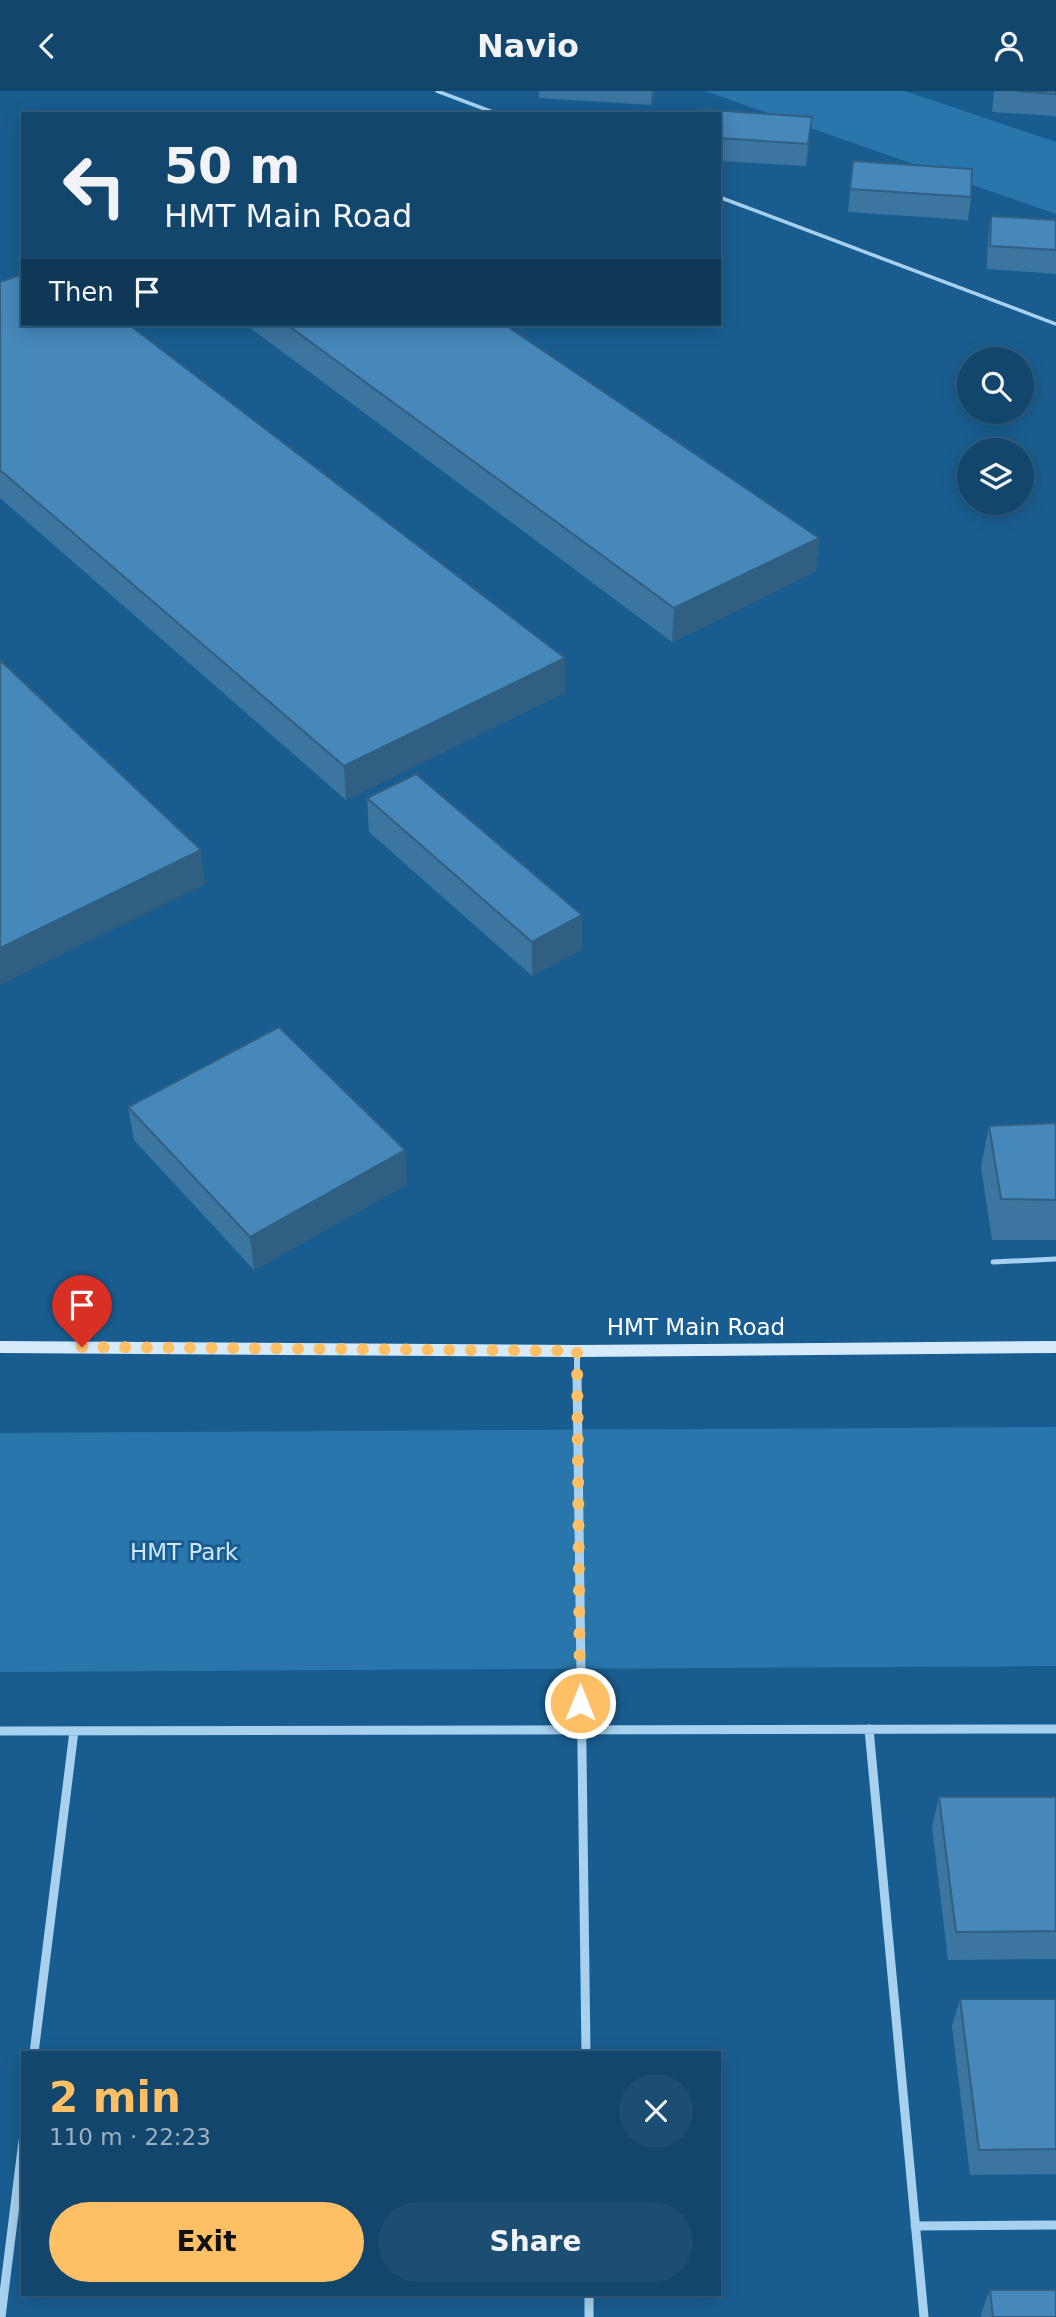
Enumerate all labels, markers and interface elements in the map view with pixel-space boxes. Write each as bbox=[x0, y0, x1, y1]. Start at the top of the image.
icon: back bbox=[28, 27, 66, 65]
text: Navio bbox=[477, 27, 579, 65]
icon: person bbox=[990, 27, 1028, 65]
text: 50 m bbox=[164, 138, 300, 195]
icon: left bbox=[49, 140, 140, 231]
text: HMT Main Road bbox=[164, 197, 412, 235]
icon: arrive bbox=[128, 273, 166, 311]
text: Then bbox=[49, 277, 114, 307]
map controls bbox=[957, 347, 1034, 515]
button: search bbox=[957, 347, 1034, 424]
button: layers bbox=[957, 438, 1034, 515]
pin bbox=[52, 1275, 112, 1347]
icon: arrive bbox=[63, 1286, 101, 1324]
street label: HMT Main Road bbox=[607, 1314, 785, 1340]
park label: HMT Park bbox=[130, 1539, 239, 1565]
position arrow bbox=[543, 1666, 617, 1740]
text: 2 min bbox=[49, 2073, 181, 2122]
button: close bbox=[619, 2074, 693, 2148]
text: 110 m · 22:23 bbox=[49, 2124, 211, 2150]
button: Exit bbox=[49, 2202, 364, 2282]
button: Share bbox=[378, 2202, 693, 2282]

